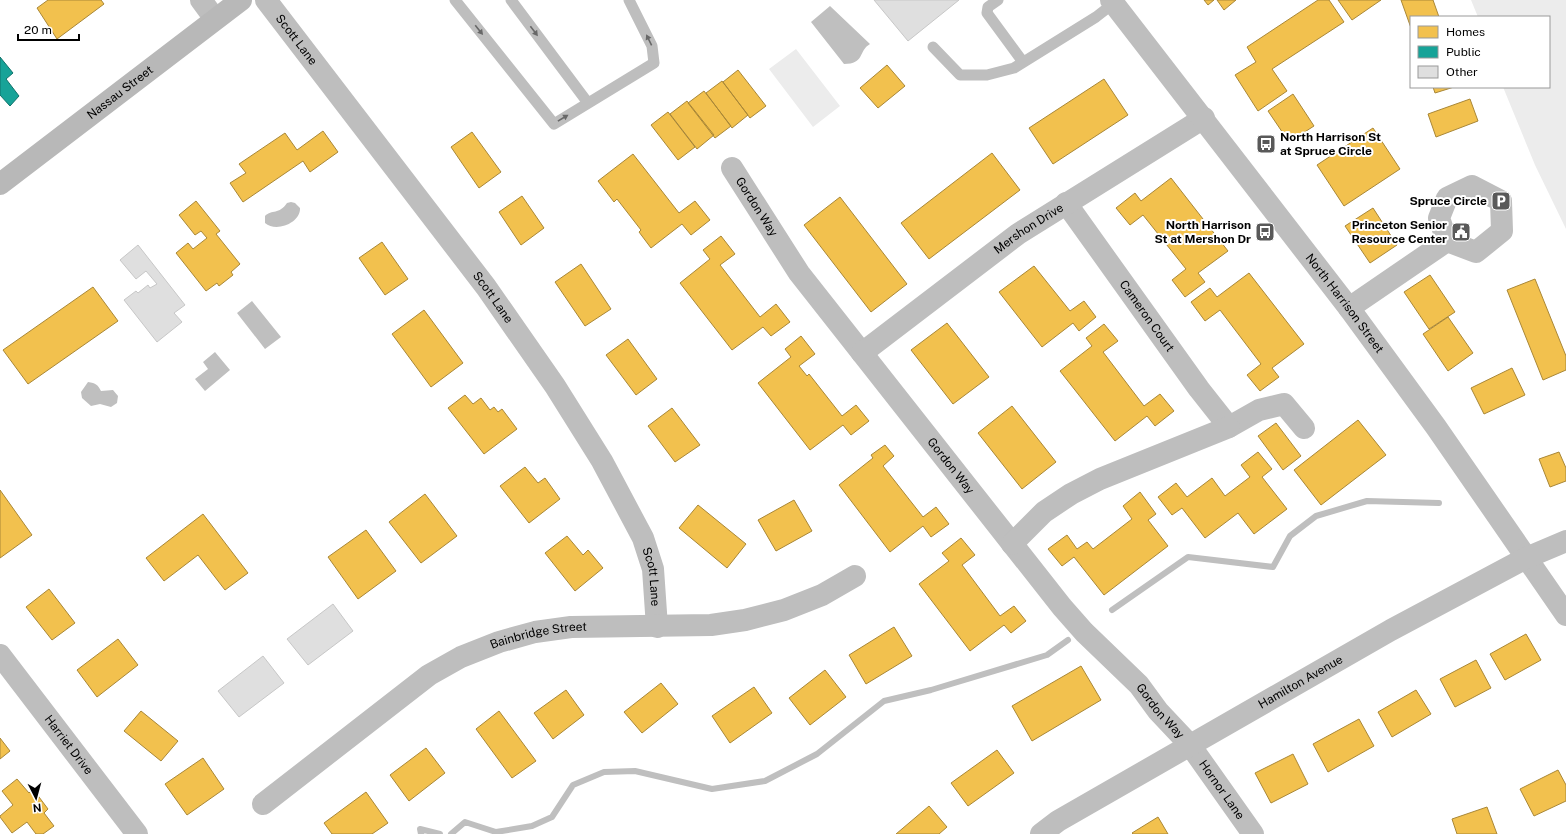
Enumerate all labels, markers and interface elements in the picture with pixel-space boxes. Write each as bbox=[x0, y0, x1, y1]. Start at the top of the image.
street label: Scott Lane bbox=[273, 12, 320, 68]
scale bar bbox=[18, 16, 79, 42]
legend bbox=[1410, 16, 1550, 88]
text: 20 m bbox=[24, 23, 52, 37]
one-way arrow bbox=[475, 25, 484, 36]
text: Homes bbox=[1446, 25, 1485, 39]
one-way arrow bbox=[530, 26, 539, 37]
one-way arrow bbox=[646, 34, 652, 46]
text: Public bbox=[1446, 45, 1481, 59]
street label: Nassau Street bbox=[84, 63, 156, 122]
text: Other bbox=[1446, 65, 1478, 79]
one-way arrow bbox=[557, 115, 569, 122]
place label: North Harrison St at Spruce Circle bbox=[1280, 130, 1381, 158]
bus stop icon: North Harrison St at Spruce Circle bbox=[1255, 133, 1277, 155]
street label: Gordon Way bbox=[733, 175, 781, 239]
parking icon: Spruce Circle bbox=[1490, 190, 1512, 212]
place label: Spruce Circle bbox=[1409, 194, 1487, 208]
street label: Mershon Drive bbox=[991, 200, 1066, 257]
place label: North Harrison St at Mershon Dr bbox=[1154, 218, 1251, 246]
place label: Princeton Senior Resource Center bbox=[1351, 218, 1447, 246]
bus stop icon: North Harrison St at Mershon Dr bbox=[1254, 221, 1276, 243]
public building icon: Princeton Senior Resource Center bbox=[1450, 221, 1472, 243]
street label: North Harrison Street bbox=[1303, 251, 1387, 356]
street label: Scott Lane bbox=[470, 269, 516, 326]
street label: Cameron Court bbox=[1117, 278, 1177, 355]
street label: Gordon Way bbox=[924, 435, 978, 497]
street label: Scott Lane bbox=[639, 545, 663, 607]
street label: Bainbridge Street bbox=[488, 620, 587, 652]
street label: Hamilton Avenue bbox=[1256, 652, 1345, 712]
street label: Gordon Way bbox=[1133, 681, 1188, 742]
street label: Harriet Drive bbox=[42, 712, 96, 777]
street label: Hornor Lane bbox=[1196, 757, 1247, 822]
north arrow bbox=[16, 778, 56, 818]
text: N bbox=[32, 802, 42, 814]

